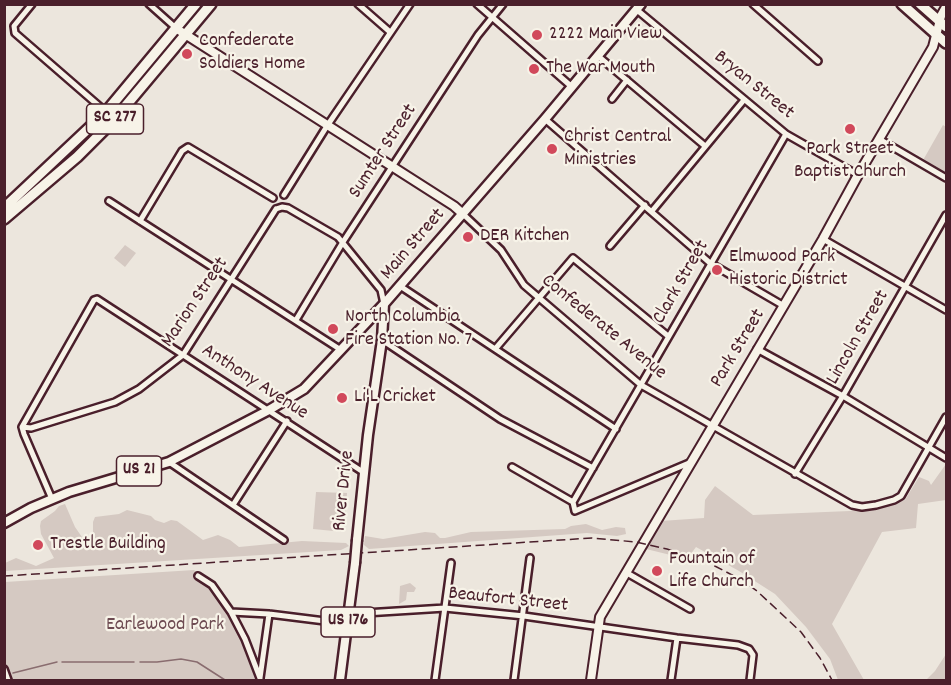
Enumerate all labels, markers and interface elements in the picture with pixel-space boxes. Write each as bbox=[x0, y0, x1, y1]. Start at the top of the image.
place label: 2222 Main View bbox=[549, 23, 662, 47]
marker: 2222 Main View bbox=[530, 28, 544, 42]
place label: Confederate Soldiers Home bbox=[199, 30, 305, 77]
street label: Bryan Street bbox=[708, 46, 798, 126]
marker: Confederate Soldiers Home bbox=[180, 47, 194, 61]
place label: The War Mouth bbox=[546, 57, 655, 81]
marker: The War Mouth bbox=[527, 62, 541, 76]
street label: Sumter Street bbox=[345, 100, 423, 204]
road number: SC 277 bbox=[86, 104, 144, 134]
marker: Park Street Baptist Church bbox=[843, 122, 857, 136]
place label: Christ Central Ministries bbox=[564, 126, 671, 173]
place label: Park Street Baptist Church bbox=[794, 138, 906, 185]
marker: Christ Central Ministries bbox=[545, 142, 559, 156]
street label: Main Street bbox=[376, 204, 452, 286]
place label: DER Kitchen bbox=[480, 225, 569, 249]
marker: DER Kitchen bbox=[461, 230, 475, 244]
street label: Clark Street bbox=[648, 237, 716, 329]
place label: Elmwood Park Historic District bbox=[729, 246, 848, 293]
street label: Marion Street bbox=[157, 253, 235, 353]
marker: Elmwood Park Historic District bbox=[710, 263, 724, 277]
street label: Confederate Avenue bbox=[535, 270, 671, 386]
street label: Lincoln Street bbox=[822, 286, 896, 390]
street label: Park Street bbox=[706, 305, 772, 393]
place label: North Columbia Fire Station No. 7 bbox=[345, 306, 472, 353]
marker: North Columbia Fire Station No. 7 bbox=[326, 322, 340, 336]
street label: Anthony Avenue bbox=[196, 340, 312, 426]
place label: Li'L Cricket bbox=[354, 386, 436, 410]
marker: Li'L Cricket bbox=[335, 391, 349, 405]
street label: River Drive bbox=[329, 449, 361, 533]
road number: US 21 bbox=[116, 456, 162, 486]
place label: Trestle Building bbox=[50, 533, 166, 557]
marker: Trestle Building bbox=[31, 538, 45, 552]
place label: Fountain of Life Church bbox=[669, 548, 755, 595]
marker: Fountain of Life Church bbox=[650, 564, 664, 578]
street label: Beaufort Street bbox=[447, 583, 569, 619]
road number: US 176 bbox=[321, 607, 375, 637]
park label: Earlewood Park bbox=[106, 614, 224, 638]

